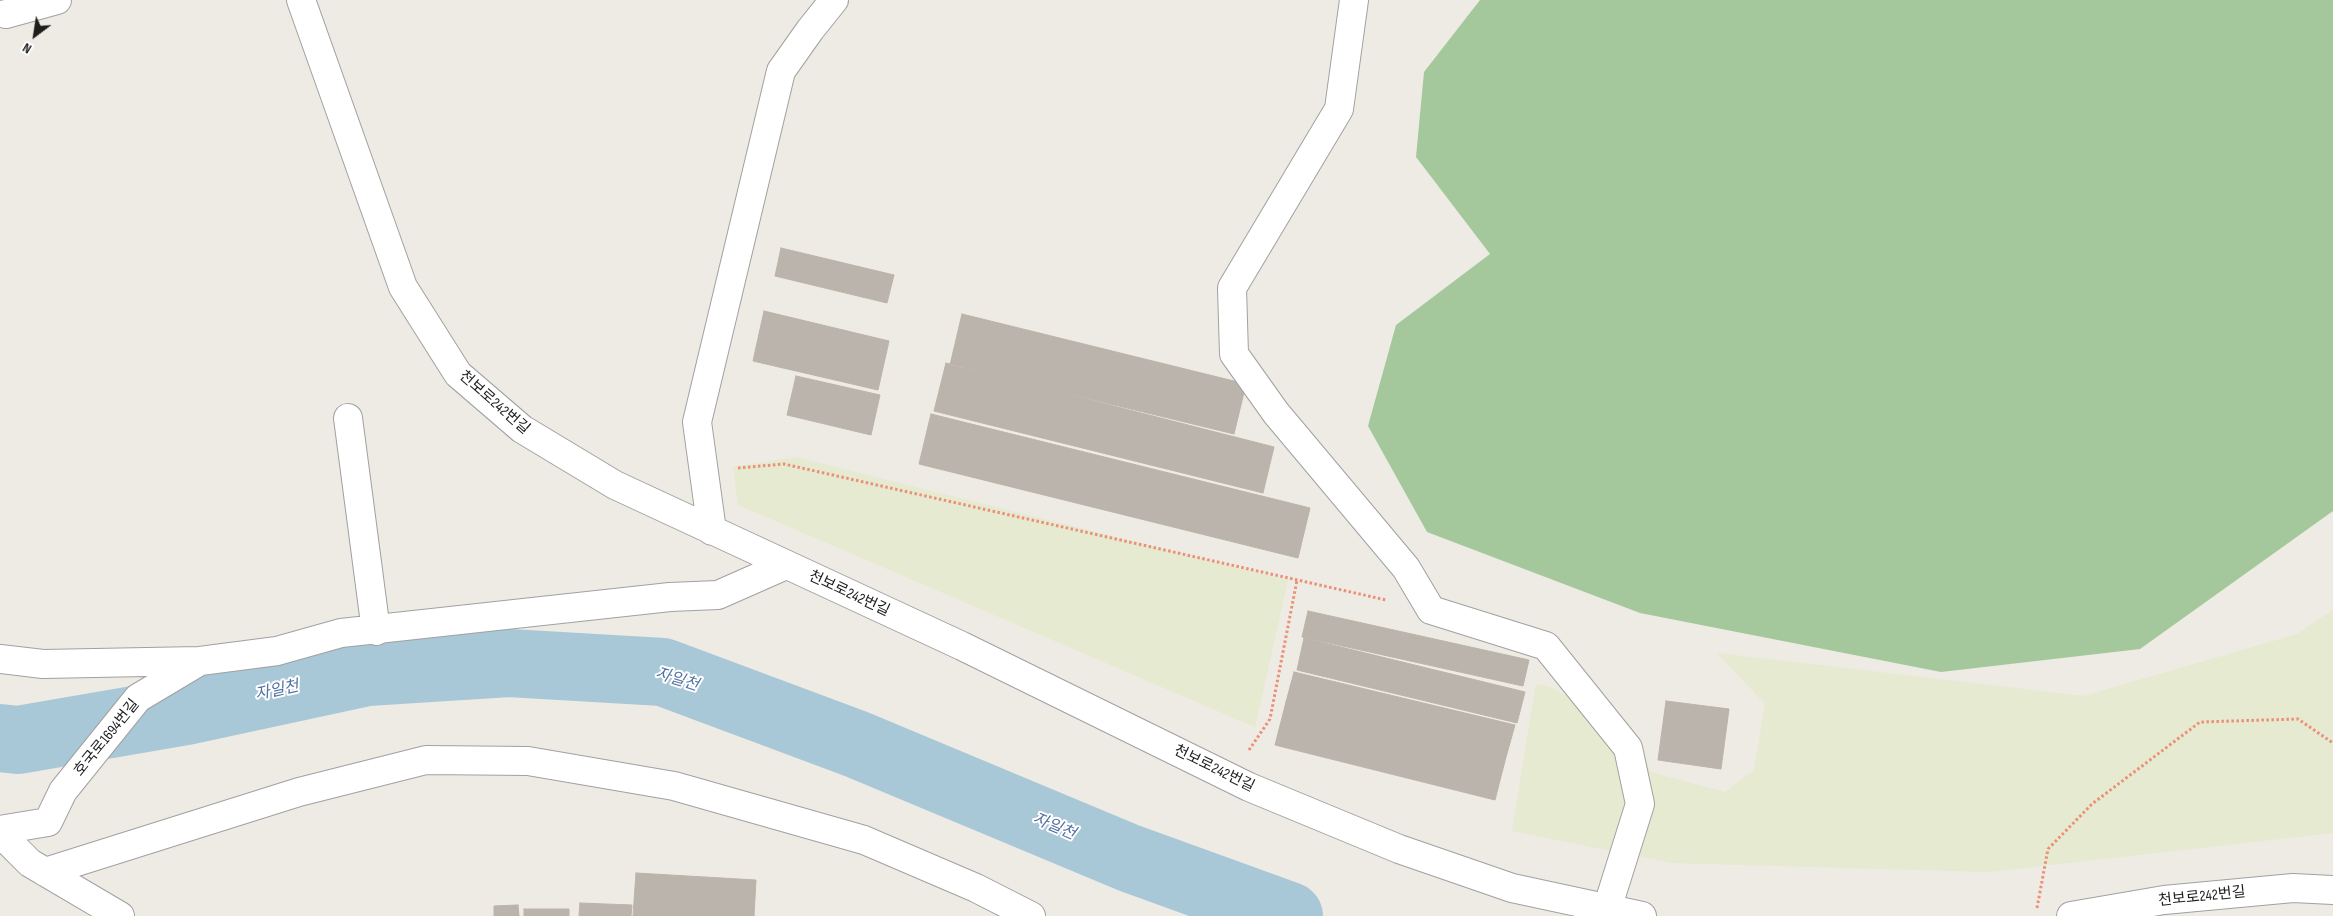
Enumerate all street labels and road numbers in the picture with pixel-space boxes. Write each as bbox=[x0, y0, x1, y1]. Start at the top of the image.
street label: 천보로242번길 bbox=[455, 367, 533, 439]
street label: 천보로242번길 bbox=[805, 567, 893, 621]
street label: 호국로1694번길 bbox=[71, 696, 143, 780]
street label: 천보로242번길 bbox=[1171, 742, 1257, 796]
street label: 천보로242번길 bbox=[2157, 883, 2247, 911]

